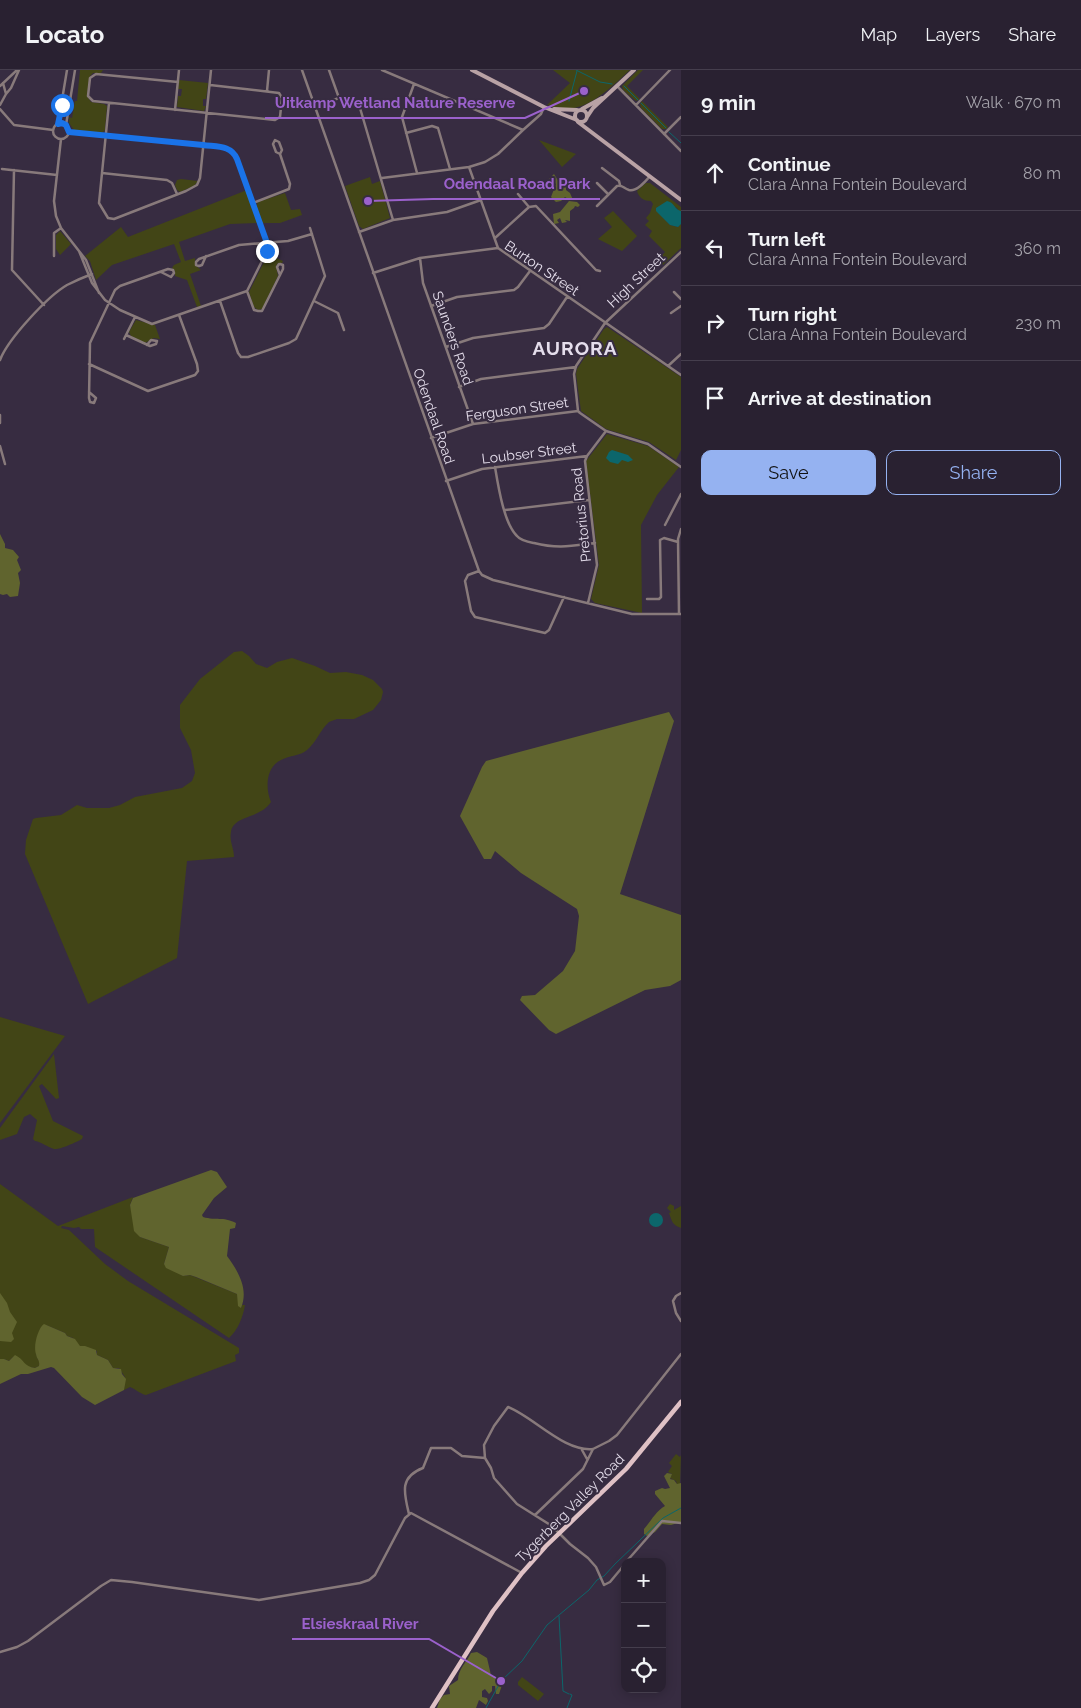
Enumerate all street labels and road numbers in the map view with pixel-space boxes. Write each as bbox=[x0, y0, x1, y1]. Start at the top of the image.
street label: Burton Street bbox=[502, 237, 582, 299]
street label: High Street bbox=[604, 249, 668, 311]
street label: Saunders Road bbox=[429, 289, 477, 387]
street label: Odendaal Road bbox=[410, 366, 458, 466]
street label: Ferguson Street bbox=[465, 394, 570, 424]
street label: Loubser Street bbox=[481, 439, 578, 467]
street label: Pretorius Road bbox=[568, 467, 594, 563]
street label: Tygerberg Valley Road bbox=[513, 1451, 627, 1565]

